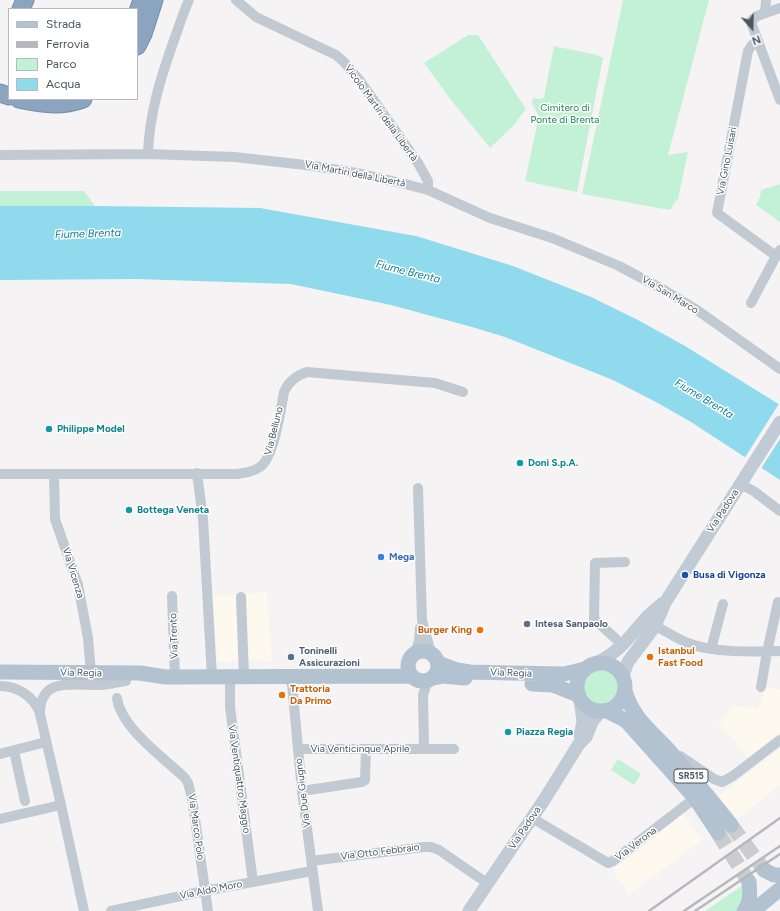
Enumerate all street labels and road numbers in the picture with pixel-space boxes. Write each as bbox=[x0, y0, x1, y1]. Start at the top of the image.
street label: Vicolo Martiri della Libertà bbox=[342, 62, 420, 164]
street label: Via Gino Luisari bbox=[715, 126, 739, 196]
street label: Via Martiri della Libertà bbox=[304, 158, 406, 190]
street label: Via San Marco bbox=[639, 273, 701, 317]
street label: Via Belluno bbox=[262, 405, 286, 457]
street label: Via Padova bbox=[705, 487, 741, 535]
street label: Via Vicenza bbox=[60, 546, 86, 600]
street label: Via Trento bbox=[167, 613, 181, 659]
street label: Via Regia bbox=[490, 666, 532, 680]
street label: Via Regia bbox=[60, 667, 102, 679]
street label: Via Ventiquattro Maggio bbox=[225, 724, 253, 834]
street label: Via Venticinque Aprile bbox=[310, 743, 410, 755]
street label: Via Due Giugno bbox=[293, 758, 313, 828]
road number: SR515 bbox=[674, 769, 708, 783]
street label: Via Marco Polo bbox=[185, 793, 207, 861]
street label: Via Padova bbox=[506, 804, 544, 852]
street label: Via Verona bbox=[613, 825, 659, 863]
street label: Via Otto Febbraio bbox=[340, 841, 420, 863]
street label: Via Aldo Moro bbox=[179, 878, 243, 902]

